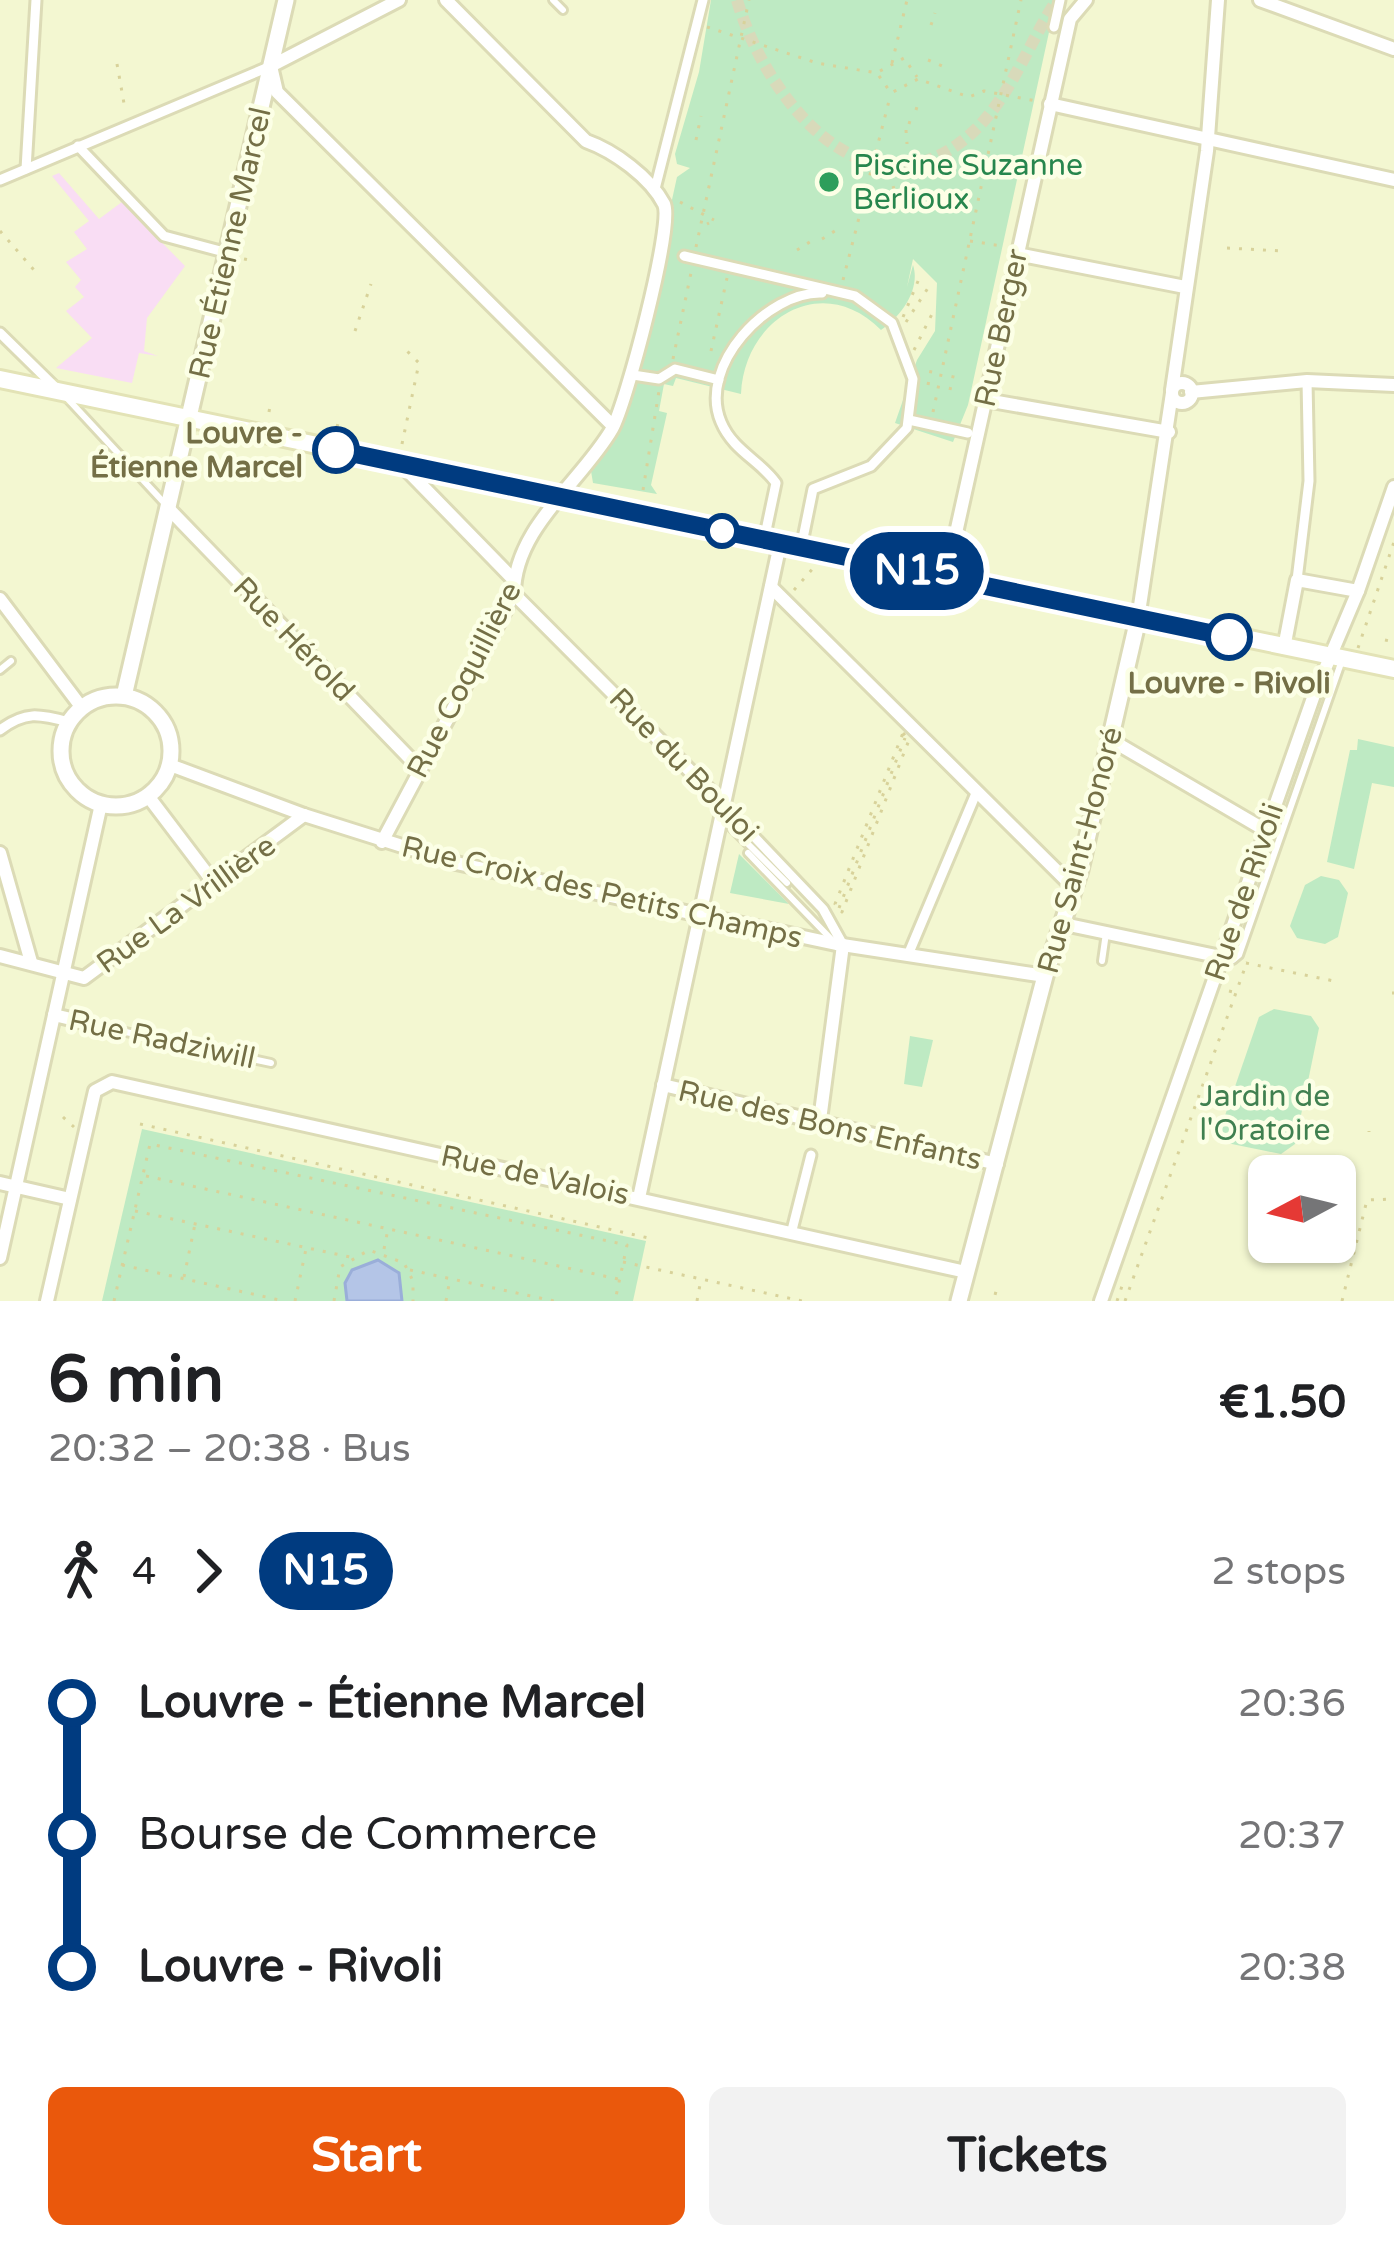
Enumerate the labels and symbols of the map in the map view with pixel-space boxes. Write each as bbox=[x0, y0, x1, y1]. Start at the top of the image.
street label: Rue Étienne Marcel bbox=[181, 104, 280, 382]
place label: Piscine Suzanne Berlioux bbox=[853, 147, 1083, 218]
marker: Piscine Suzanne Berlioux bbox=[816, 169, 842, 195]
street label: Rue Berger bbox=[967, 245, 1036, 410]
place label: Louvre - Étienne Marcel bbox=[90, 415, 303, 486]
marker: Louvre - Étienne Marcel bbox=[314, 428, 358, 472]
unlabelled marker bbox=[706, 515, 738, 547]
line badge: N15 bbox=[848, 532, 986, 610]
street label: Rue Hérold bbox=[225, 569, 362, 709]
street label: Rue Coquillière bbox=[399, 576, 530, 784]
marker: Louvre - Rivoli bbox=[1207, 615, 1251, 659]
place label: Louvre - Rivoli bbox=[1127, 665, 1331, 702]
street label: Rue du Bouloi bbox=[601, 681, 766, 850]
street label: Rue Saint-Honoré bbox=[1030, 723, 1131, 978]
street label: Rue de Rivoli bbox=[1197, 798, 1292, 986]
street label: Rue La Vrillière bbox=[90, 827, 283, 982]
street label: Rue Croix des Petits Champs bbox=[398, 828, 806, 957]
street label: Rue Radziwill bbox=[65, 1002, 259, 1077]
street label: Rue des Bons Enfants bbox=[675, 1073, 985, 1178]
park label: Jardin de l'Oratoire bbox=[1199, 1078, 1331, 1149]
street label: Rue de Valois bbox=[437, 1137, 633, 1214]
north arrow bbox=[1248, 1155, 1356, 1263]

